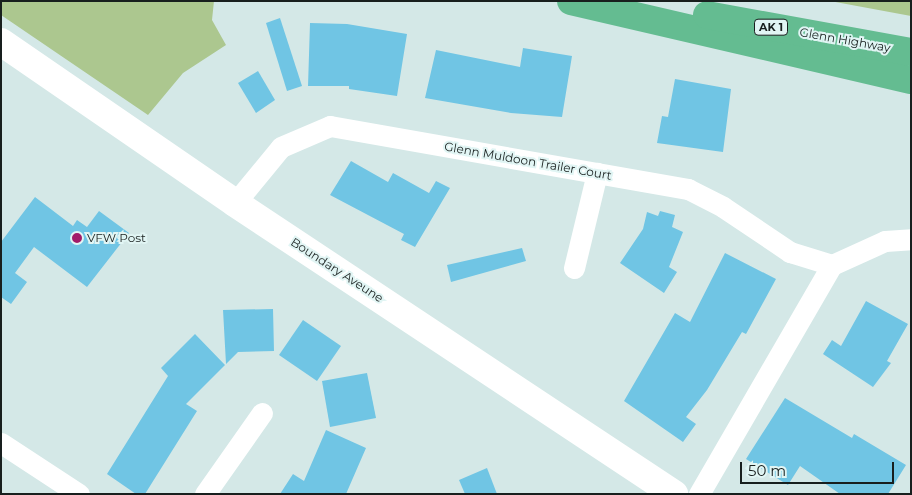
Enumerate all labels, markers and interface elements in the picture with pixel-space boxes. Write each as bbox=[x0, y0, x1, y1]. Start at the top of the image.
road number: AK 1 bbox=[754, 18, 788, 36]
street label: Glenn Highway bbox=[798, 25, 892, 55]
street label: Glenn Muldoon Trailer Court bbox=[443, 139, 613, 183]
place label: VFW Post bbox=[87, 231, 146, 245]
marker: VFW Post bbox=[71, 232, 83, 244]
street label: Boundary Aveune bbox=[288, 235, 386, 305]
scale bar bbox=[742, 452, 896, 484]
text: 50 m bbox=[748, 461, 786, 480]

